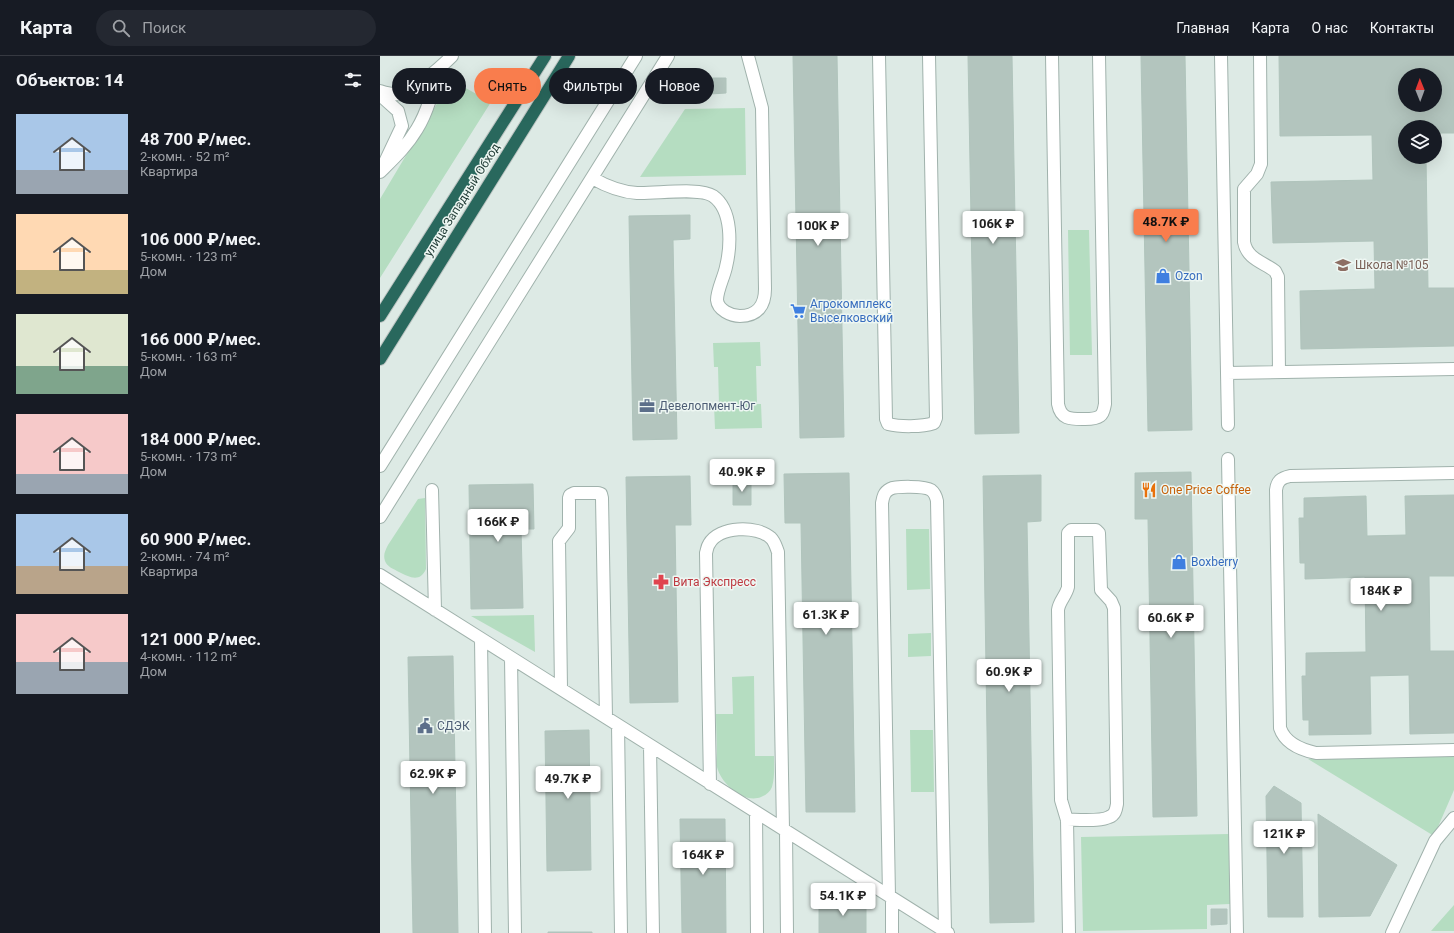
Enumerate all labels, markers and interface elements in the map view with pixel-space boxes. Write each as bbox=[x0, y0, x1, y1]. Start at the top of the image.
search box bbox=[96, 10, 376, 46]
text: Карта bbox=[20, 16, 72, 39]
icon: search bbox=[110, 17, 132, 39]
text: Поиск bbox=[142, 19, 186, 37]
text: Главная bbox=[1176, 20, 1229, 36]
text: Карта bbox=[1251, 20, 1290, 36]
text: О нас bbox=[1312, 20, 1348, 36]
text: Контакты bbox=[1370, 20, 1434, 36]
chip: Купить bbox=[392, 68, 466, 104]
chip: Снять bbox=[474, 68, 541, 104]
chip: Фильтры bbox=[549, 68, 637, 104]
chip: Новое bbox=[645, 68, 714, 104]
north arrow bbox=[1398, 68, 1442, 112]
map controls bbox=[1398, 68, 1442, 164]
icon: filters bbox=[342, 69, 364, 91]
text: Объектов: 14 bbox=[16, 70, 123, 90]
button: layers bbox=[1398, 120, 1442, 164]
text: 48 700 ₽/мес. bbox=[140, 129, 251, 149]
icon: home bbox=[48, 130, 96, 178]
street label: улица Западный Обход bbox=[421, 141, 503, 259]
text: 2-комн. · 52 m² bbox=[140, 149, 230, 164]
text: Квартира bbox=[140, 164, 198, 179]
pin: 48.7K ₽ bbox=[1129, 209, 1203, 243]
pin: 106K ₽ bbox=[960, 211, 1026, 245]
pin: 100K ₽ bbox=[785, 213, 851, 247]
text: 48.7K ₽ bbox=[1143, 214, 1189, 229]
text: 106K ₽ bbox=[971, 216, 1015, 231]
text: 100K ₽ bbox=[796, 218, 840, 233]
text: 106 000 ₽/мес. bbox=[140, 229, 261, 249]
icon: home bbox=[48, 230, 96, 278]
text: 5-комн. · 123 m² bbox=[140, 249, 237, 264]
school or university icon: Школа №105 bbox=[1334, 256, 1352, 274]
place label: Школа №105 bbox=[1355, 258, 1429, 272]
text: Дом bbox=[140, 264, 167, 279]
shop icon: Ozon bbox=[1154, 267, 1172, 285]
place label: Ozon bbox=[1175, 269, 1203, 283]
place label: Агрокомплекс Выселковский bbox=[810, 297, 893, 325]
supermarket icon: Агрокомплекс Выселковский bbox=[789, 302, 807, 320]
text: 166 000 ₽/мес. bbox=[140, 329, 261, 349]
icon: home bbox=[48, 330, 96, 378]
text: 5-комн. · 163 m² bbox=[140, 349, 237, 364]
text: Дом bbox=[140, 364, 167, 379]
office icon: Девелопмент-Юг bbox=[638, 397, 656, 415]
place label: Девелопмент-Юг bbox=[659, 399, 755, 413]
text: 184 000 ₽/мес. bbox=[140, 429, 261, 449]
icon: home bbox=[48, 430, 96, 478]
text: 5-комн. · 173 m² bbox=[140, 449, 237, 464]
pin: 40.9K ₽ bbox=[705, 459, 779, 493]
text: Дом bbox=[140, 464, 167, 479]
text: 40.9K ₽ bbox=[719, 464, 765, 479]
restaurant icon: One Price Coffee bbox=[1140, 481, 1158, 499]
place label: One Price Coffee bbox=[1161, 483, 1251, 497]
pin: 166K ₽ bbox=[465, 509, 531, 543]
text: 166K ₽ bbox=[476, 514, 520, 529]
text: 60 900 ₽/мес. bbox=[140, 529, 251, 549]
icon: home bbox=[48, 530, 96, 578]
text: 2-комн. · 74 m² bbox=[140, 549, 230, 564]
shop icon: Boxberry bbox=[1170, 553, 1188, 571]
place label: Boxberry bbox=[1191, 555, 1238, 569]
text: Квартира bbox=[140, 564, 198, 579]
pharmacy icon: Вита Экспресс bbox=[652, 573, 670, 591]
place label: Вита Экспресс bbox=[673, 575, 756, 589]
pin: 184K ₽ bbox=[1348, 578, 1414, 612]
text: 184K ₽ bbox=[1359, 583, 1403, 598]
pin: 61.3K ₽ bbox=[789, 602, 863, 636]
pin: 60.6K ₽ bbox=[1134, 605, 1208, 639]
text: 61.3K ₽ bbox=[803, 607, 849, 622]
text: 60.6K ₽ bbox=[1148, 610, 1194, 625]
text: 121 000 ₽/мес. bbox=[140, 629, 261, 649]
icon: home bbox=[48, 630, 96, 678]
text: 4-комн. · 112 m² bbox=[140, 649, 237, 664]
pin: 60.9K ₽ bbox=[972, 659, 1046, 693]
text: Дом bbox=[140, 664, 167, 679]
text: 60.9K ₽ bbox=[986, 664, 1032, 679]
public building icon: СДЭК bbox=[416, 717, 434, 735]
place label: СДЭК bbox=[437, 719, 470, 733]
pin: 62.9K ₽ bbox=[396, 761, 470, 795]
text: 62.9K ₽ bbox=[410, 766, 456, 781]
pin: 49.7K ₽ bbox=[531, 766, 605, 800]
text: 49.7K ₽ bbox=[545, 771, 591, 786]
pin: 121K ₽ bbox=[1251, 821, 1317, 855]
text: 121K ₽ bbox=[1262, 826, 1306, 841]
pin: 164K ₽ bbox=[670, 842, 736, 876]
text: 164K ₽ bbox=[681, 847, 725, 862]
pin: 54.1K ₽ bbox=[806, 883, 880, 917]
text: 54.1K ₽ bbox=[820, 888, 866, 903]

